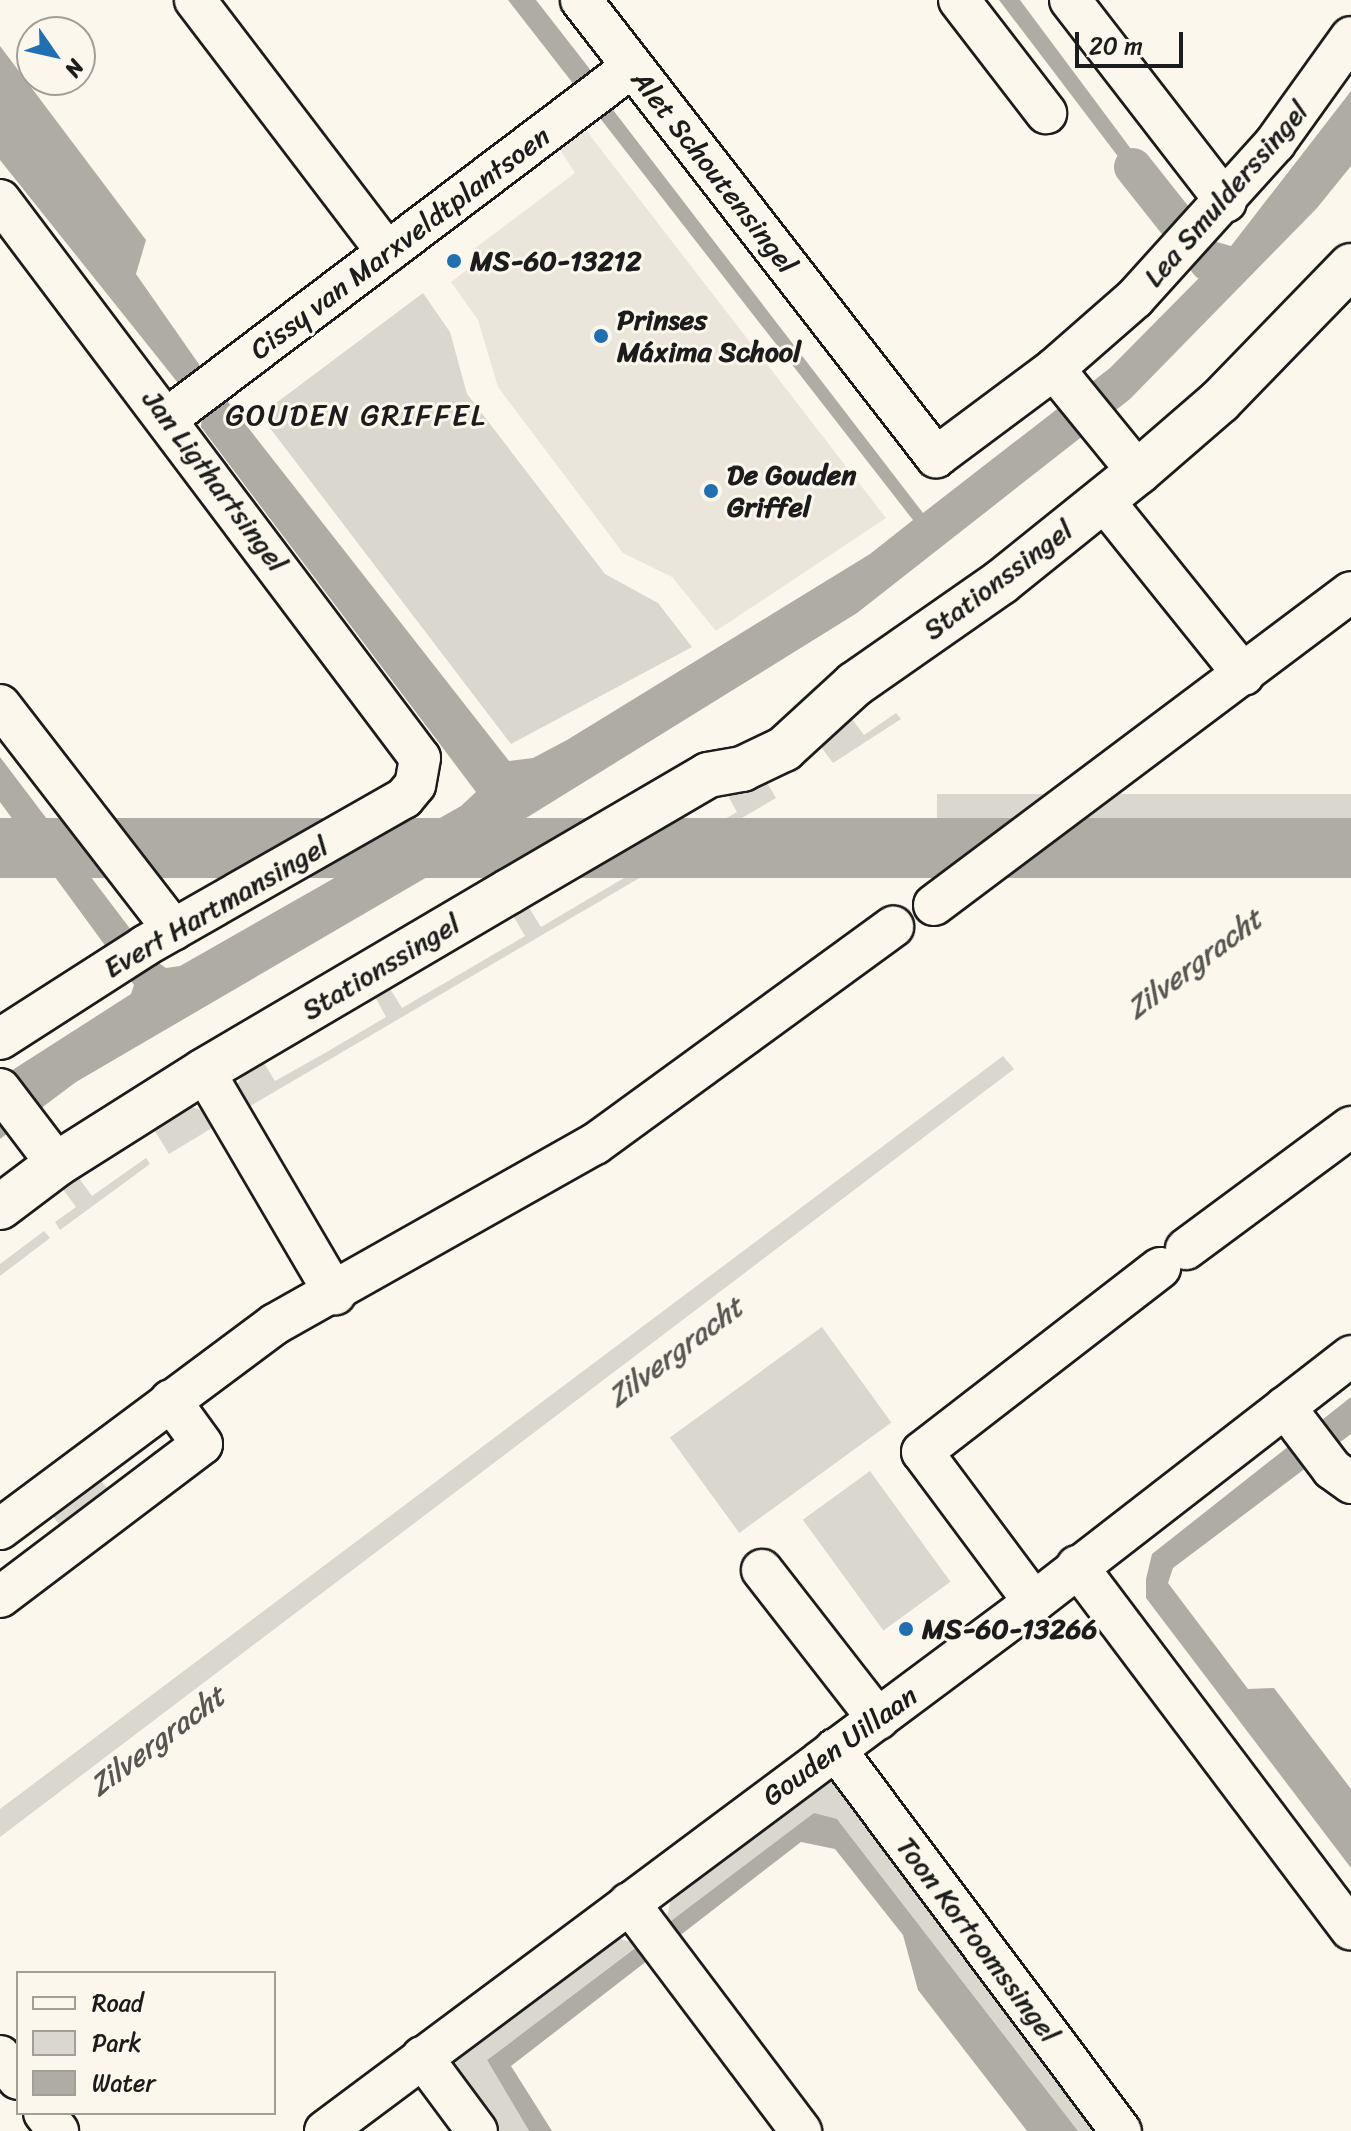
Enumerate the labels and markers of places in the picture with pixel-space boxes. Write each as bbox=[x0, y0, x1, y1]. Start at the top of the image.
place label: MS-60-13212 bbox=[470, 244, 642, 278]
marker: MS-60-13212 bbox=[445, 252, 463, 270]
place label: Prinses Máxima School bbox=[617, 303, 801, 369]
marker: Prinses Máxima School bbox=[592, 327, 610, 345]
place label: De Gouden Griffel bbox=[727, 458, 855, 524]
marker: De Gouden Griffel bbox=[702, 482, 720, 500]
place label: MS-60-13266 bbox=[922, 1612, 1097, 1646]
marker: MS-60-13266 bbox=[897, 1620, 915, 1638]

